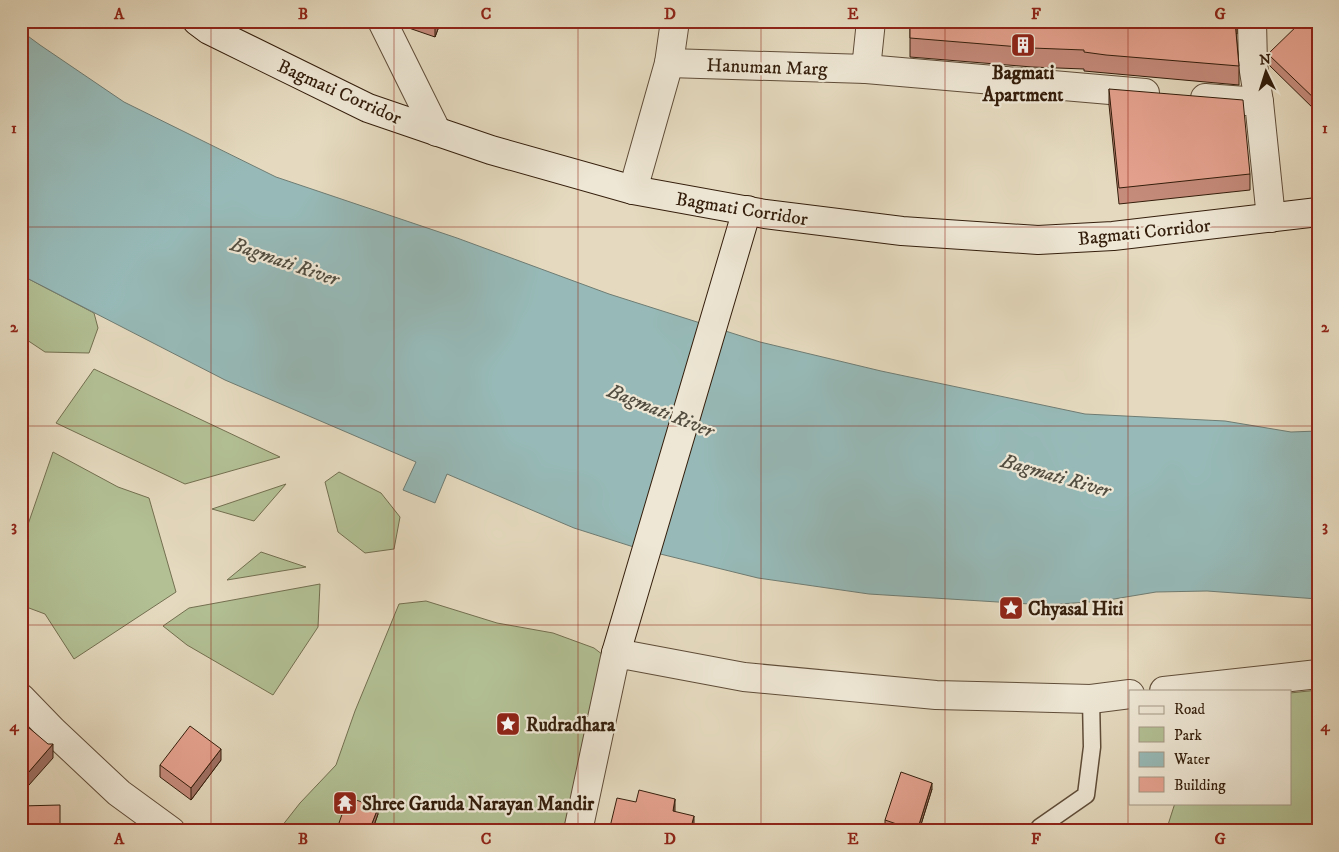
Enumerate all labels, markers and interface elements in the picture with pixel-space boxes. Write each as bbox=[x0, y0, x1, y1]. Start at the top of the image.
text: A bbox=[113, 4, 125, 24]
text: B bbox=[298, 4, 308, 24]
text: C bbox=[481, 4, 491, 24]
text: D bbox=[664, 4, 676, 24]
text: E bbox=[847, 4, 859, 24]
text: F bbox=[1031, 4, 1041, 24]
text: G bbox=[1214, 4, 1226, 24]
building icon: Bagmati Apartment bbox=[1010, 32, 1036, 58]
north arrow bbox=[1242, 48, 1292, 98]
text: N bbox=[1259, 51, 1272, 69]
street label: Hanuman Marg bbox=[706, 54, 829, 81]
street label: Bagmati Corridor bbox=[274, 55, 405, 130]
place label: Bagmati Apartment bbox=[982, 62, 1064, 107]
text: 1 bbox=[11, 118, 17, 138]
text: 1 bbox=[1322, 118, 1328, 138]
street label: Bagmati Corridor bbox=[674, 188, 809, 231]
street label: Bagmati Corridor bbox=[1077, 214, 1212, 251]
water label: Bagmati River bbox=[226, 232, 344, 293]
text: 2 bbox=[10, 317, 19, 337]
text: 2 bbox=[1321, 317, 1330, 337]
water label: Bagmati River bbox=[603, 378, 719, 445]
water label: Bagmati River bbox=[997, 449, 1115, 504]
text: 3 bbox=[11, 516, 17, 536]
text: 3 bbox=[1322, 516, 1328, 536]
place icon: Chyasal Hiti bbox=[998, 595, 1024, 621]
place label: Chyasal Hiti bbox=[1028, 598, 1124, 621]
legend bbox=[1129, 690, 1292, 804]
text: Road bbox=[1174, 700, 1206, 719]
place icon: Rudradhara bbox=[495, 711, 521, 737]
place label: Rudradhara bbox=[526, 714, 616, 737]
text: 4 bbox=[8, 716, 19, 736]
text: 4 bbox=[1319, 716, 1330, 736]
text: Park bbox=[1174, 726, 1203, 745]
text: Water bbox=[1173, 750, 1210, 769]
text: Building bbox=[1174, 776, 1226, 795]
temple icon: Shree Garuda Narayan Mandir bbox=[332, 790, 358, 816]
place label: Shree Garuda Narayan Mandir bbox=[362, 793, 595, 816]
text: A bbox=[113, 829, 125, 849]
text: B bbox=[298, 829, 308, 849]
text: C bbox=[481, 829, 491, 849]
text: D bbox=[664, 829, 676, 849]
text: E bbox=[847, 829, 859, 849]
text: F bbox=[1031, 829, 1041, 849]
text: G bbox=[1214, 829, 1226, 849]

